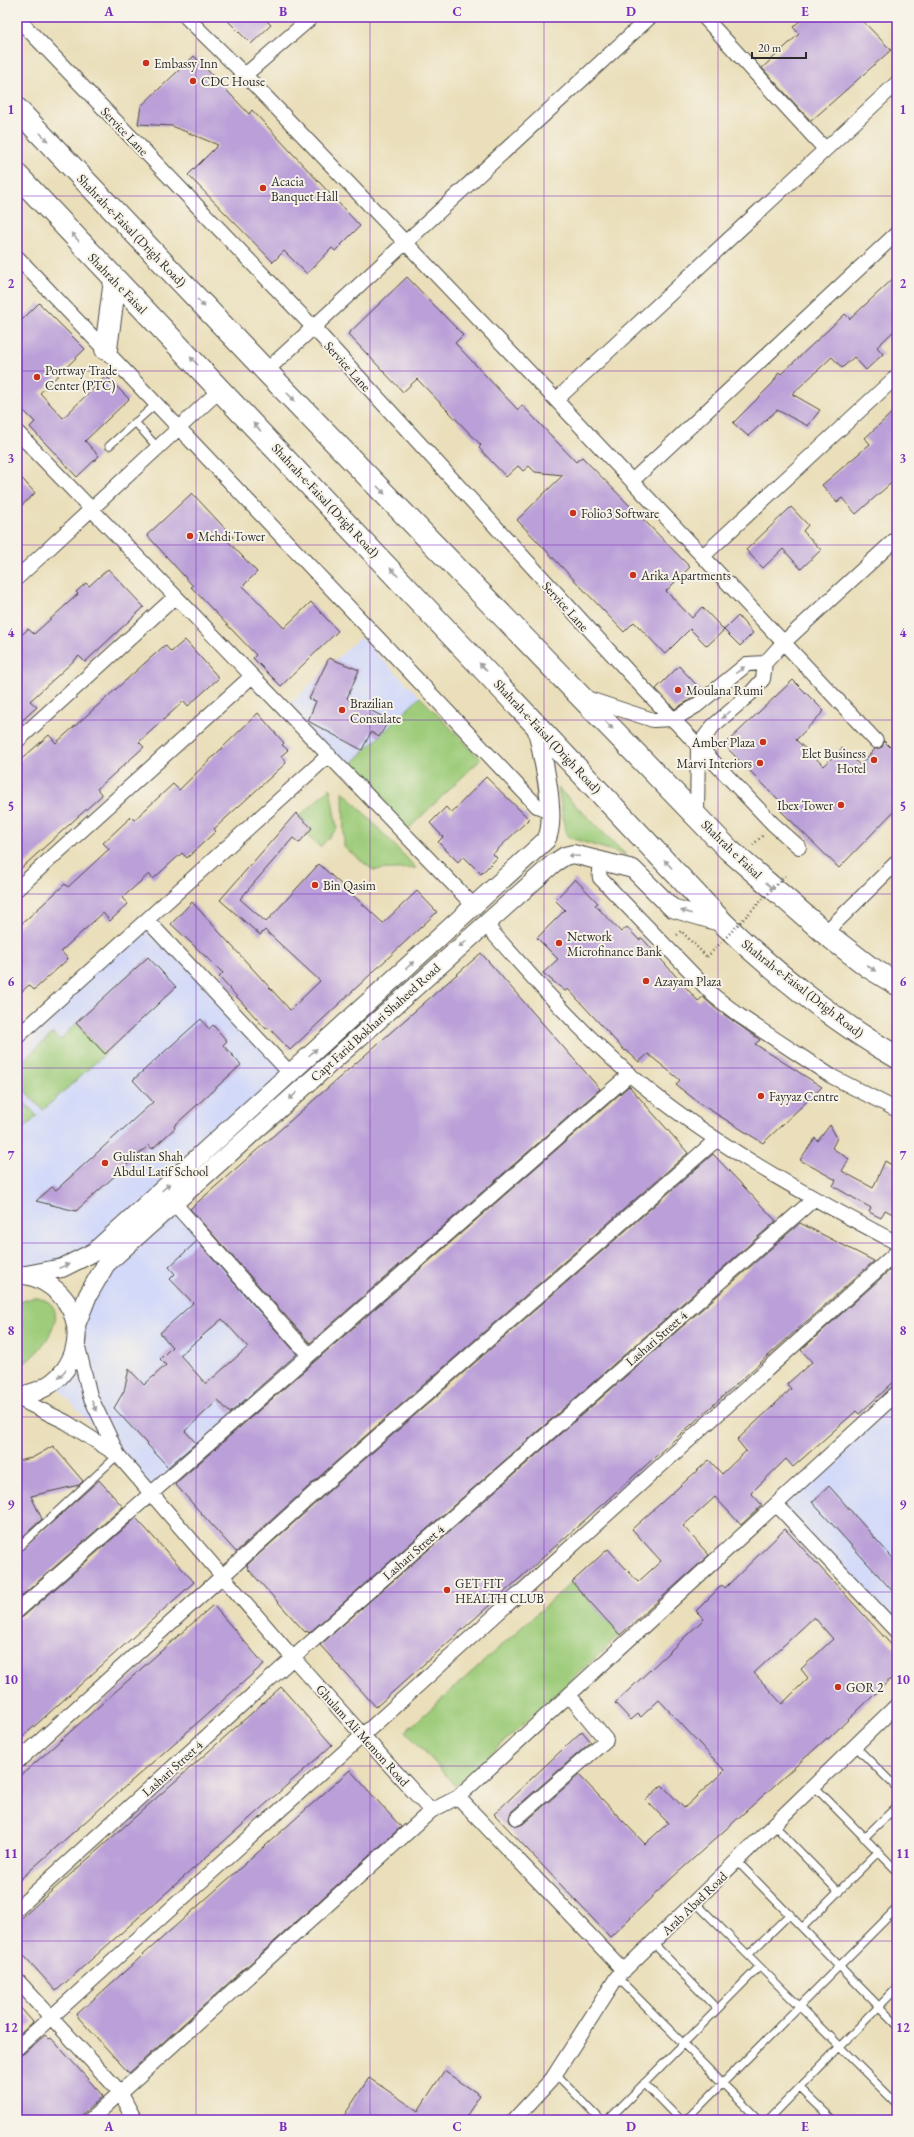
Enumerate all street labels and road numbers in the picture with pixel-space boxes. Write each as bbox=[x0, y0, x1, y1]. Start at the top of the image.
street label: Service Lane bbox=[97, 103, 152, 159]
street label: Shahrah-e-Faisal (Drigh Road) bbox=[73, 170, 190, 290]
street label: Shahrah e Faisal bbox=[84, 249, 151, 317]
street label: Service Lane bbox=[321, 338, 375, 395]
street label: Shahrah-e-Faisal (Drigh Road) bbox=[268, 440, 383, 561]
street label: Service Lane bbox=[539, 578, 593, 635]
street label: Shahrah-e-Faisal (Drigh Road) bbox=[490, 676, 605, 797]
street label: Shahrah e Faisal bbox=[698, 816, 766, 883]
street label: Shahrah-e-Faisal (Drigh Road) bbox=[738, 935, 867, 1041]
street label: Capt Farid Bokhari Shaheed Road bbox=[307, 959, 444, 1085]
street label: Lashari Street 4 bbox=[622, 1306, 691, 1370]
street label: Lashari Street 4 bbox=[379, 1520, 448, 1584]
street label: Ghulam Ali Memon Road bbox=[312, 1681, 413, 1790]
street label: Lashari Street 4 bbox=[138, 1736, 207, 1800]
street label: Arab Abad Road bbox=[657, 1867, 731, 1940]

